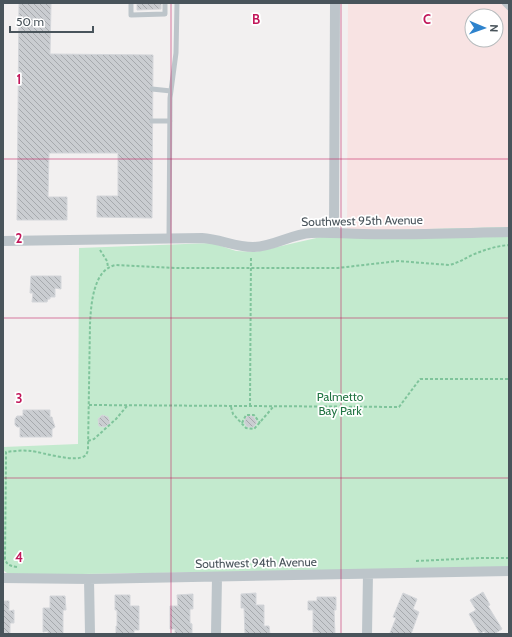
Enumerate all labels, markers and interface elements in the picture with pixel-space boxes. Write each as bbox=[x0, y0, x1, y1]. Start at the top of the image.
scale bar bbox=[10, 8, 93, 34]
north arrow bbox=[464, 8, 504, 48]
text: B bbox=[252, 11, 260, 27]
text: C bbox=[423, 11, 431, 27]
text: 50 m bbox=[16, 14, 44, 29]
text: N bbox=[487, 24, 501, 32]
text: 1 bbox=[17, 71, 21, 87]
street label: Southwest 95th Avenue bbox=[301, 212, 423, 229]
text: 2 bbox=[16, 230, 23, 246]
park label: Palmetto Bay Park bbox=[317, 389, 364, 418]
text: 3 bbox=[15, 390, 23, 406]
text: 4 bbox=[15, 549, 23, 565]
street label: Southwest 94th Avenue bbox=[195, 554, 317, 571]

